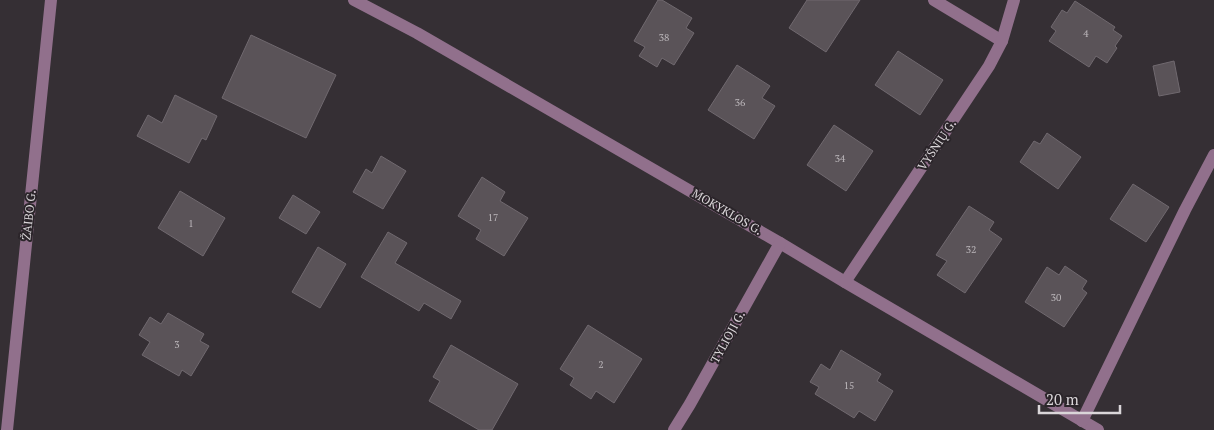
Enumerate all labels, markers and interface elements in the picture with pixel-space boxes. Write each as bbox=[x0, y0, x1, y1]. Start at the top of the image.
house number: 4 bbox=[1083, 27, 1089, 40]
house number: 38 bbox=[659, 31, 669, 44]
house number: 36 bbox=[735, 96, 746, 109]
street label: VYŠNIŲ G. bbox=[914, 116, 959, 173]
house number: 34 bbox=[835, 152, 846, 165]
street label: MOKYKLOS G. bbox=[690, 185, 765, 238]
street label: ŽAIBO G. bbox=[18, 189, 39, 241]
house number: 17 bbox=[488, 211, 498, 224]
house number: 1 bbox=[188, 217, 194, 230]
house number: 32 bbox=[966, 243, 976, 256]
house number: 30 bbox=[1051, 291, 1061, 304]
street label: TYLIOJI G. bbox=[707, 308, 748, 366]
house number: 3 bbox=[174, 338, 180, 351]
house number: 2 bbox=[598, 358, 604, 371]
house number: 15 bbox=[844, 379, 854, 392]
scale bar bbox=[1039, 382, 1120, 414]
text: 20 m bbox=[1046, 389, 1079, 409]

